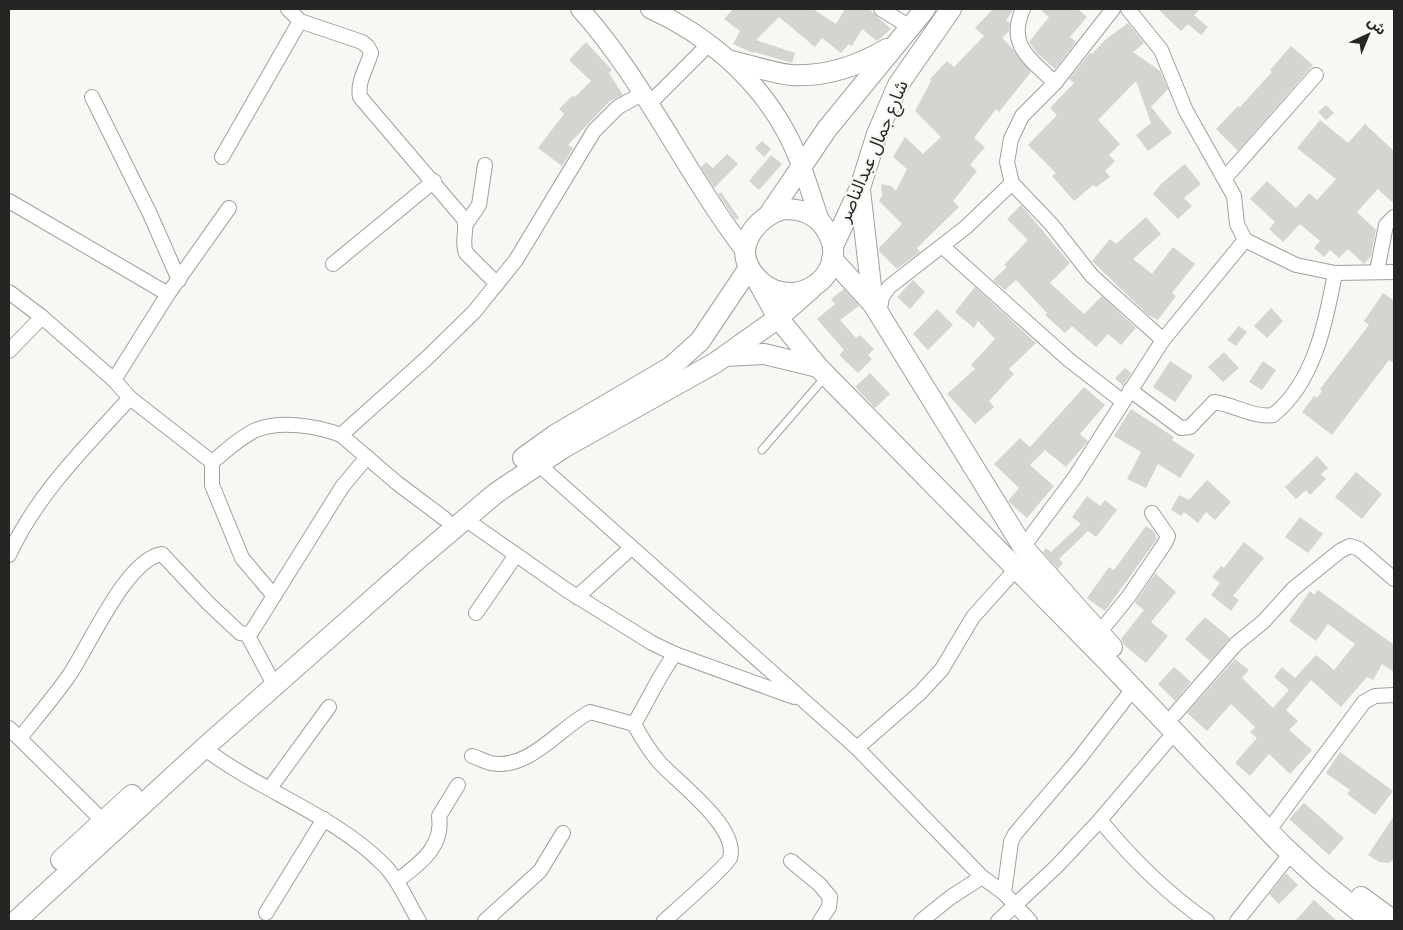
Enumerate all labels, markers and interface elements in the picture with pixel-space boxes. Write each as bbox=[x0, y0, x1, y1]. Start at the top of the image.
north arrow bbox=[1343, 10, 1393, 60]
text: ش bbox=[1364, 13, 1389, 39]
street label: شارع جمال عبدالناصر bbox=[833, 77, 916, 227]

